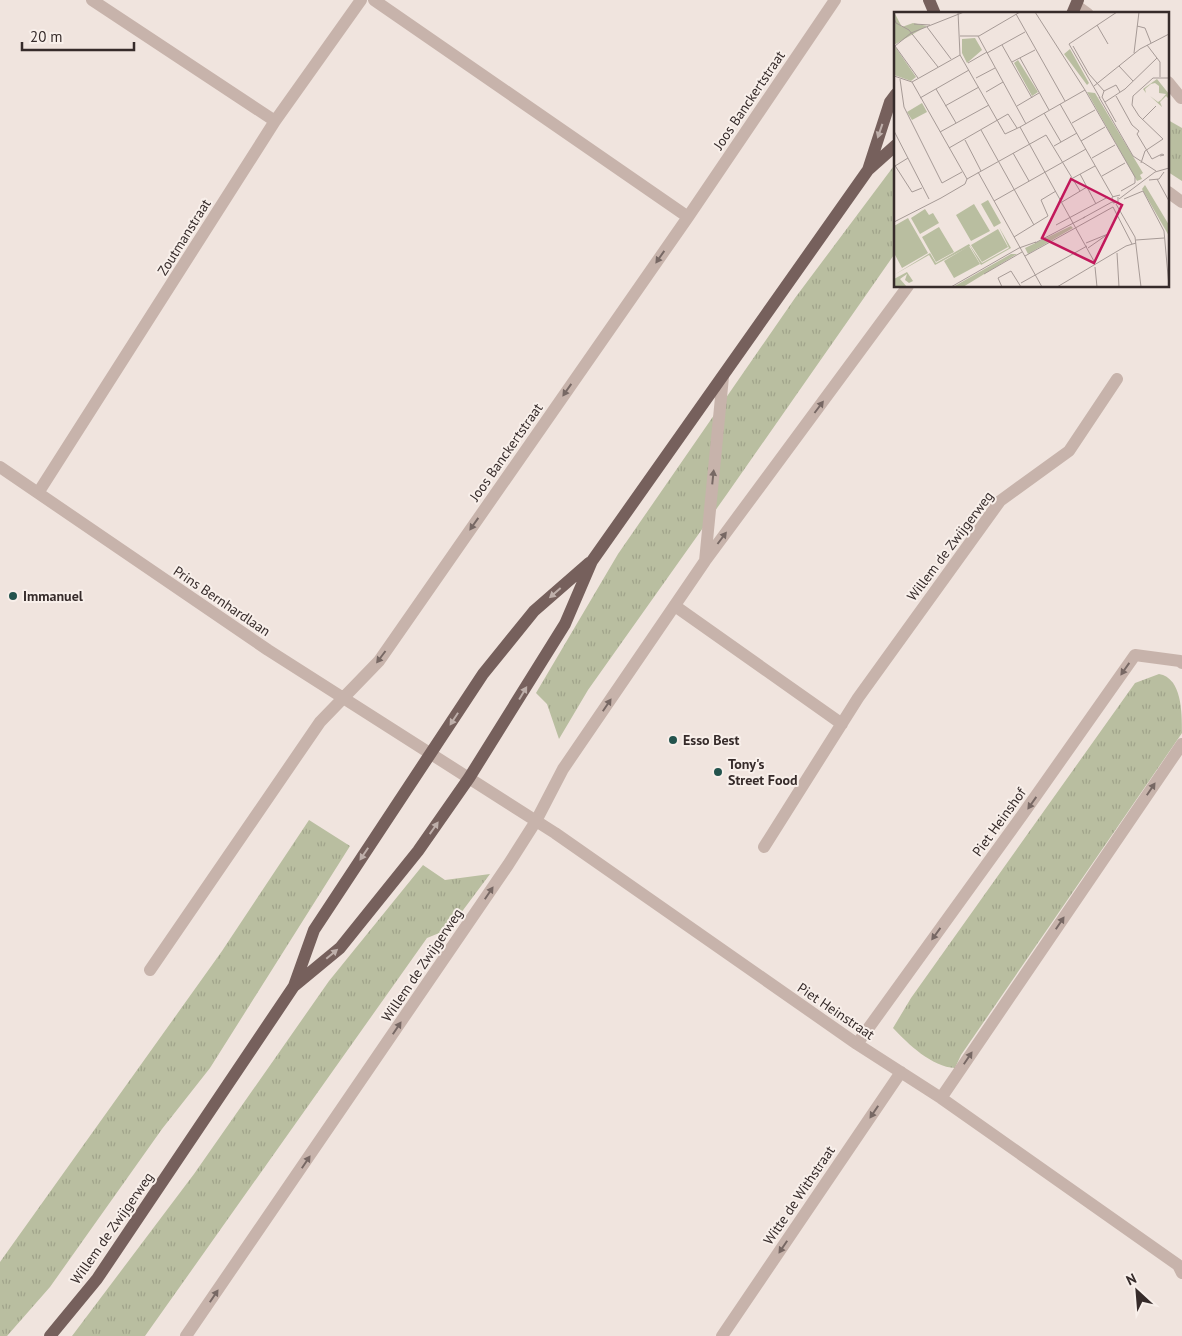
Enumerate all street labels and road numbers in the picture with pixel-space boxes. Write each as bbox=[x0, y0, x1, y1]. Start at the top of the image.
street label: Joos Banckertstraat bbox=[709, 47, 789, 154]
street label: Zoutmanstraat bbox=[153, 195, 215, 279]
street label: Joos Banckertstraat bbox=[465, 399, 547, 505]
street label: Willem de Zwijgerweg bbox=[903, 488, 997, 604]
street label: Prins Bernhardlaan bbox=[170, 562, 274, 640]
street label: Piet Heinshof bbox=[968, 784, 1030, 860]
street label: Willem de Zwijgerweg bbox=[377, 905, 467, 1025]
street label: Piet Heinstraat bbox=[794, 979, 878, 1044]
street label: Witte de Withstraat bbox=[759, 1142, 839, 1248]
street label: Willem de Zwijgerweg bbox=[67, 1168, 157, 1288]

